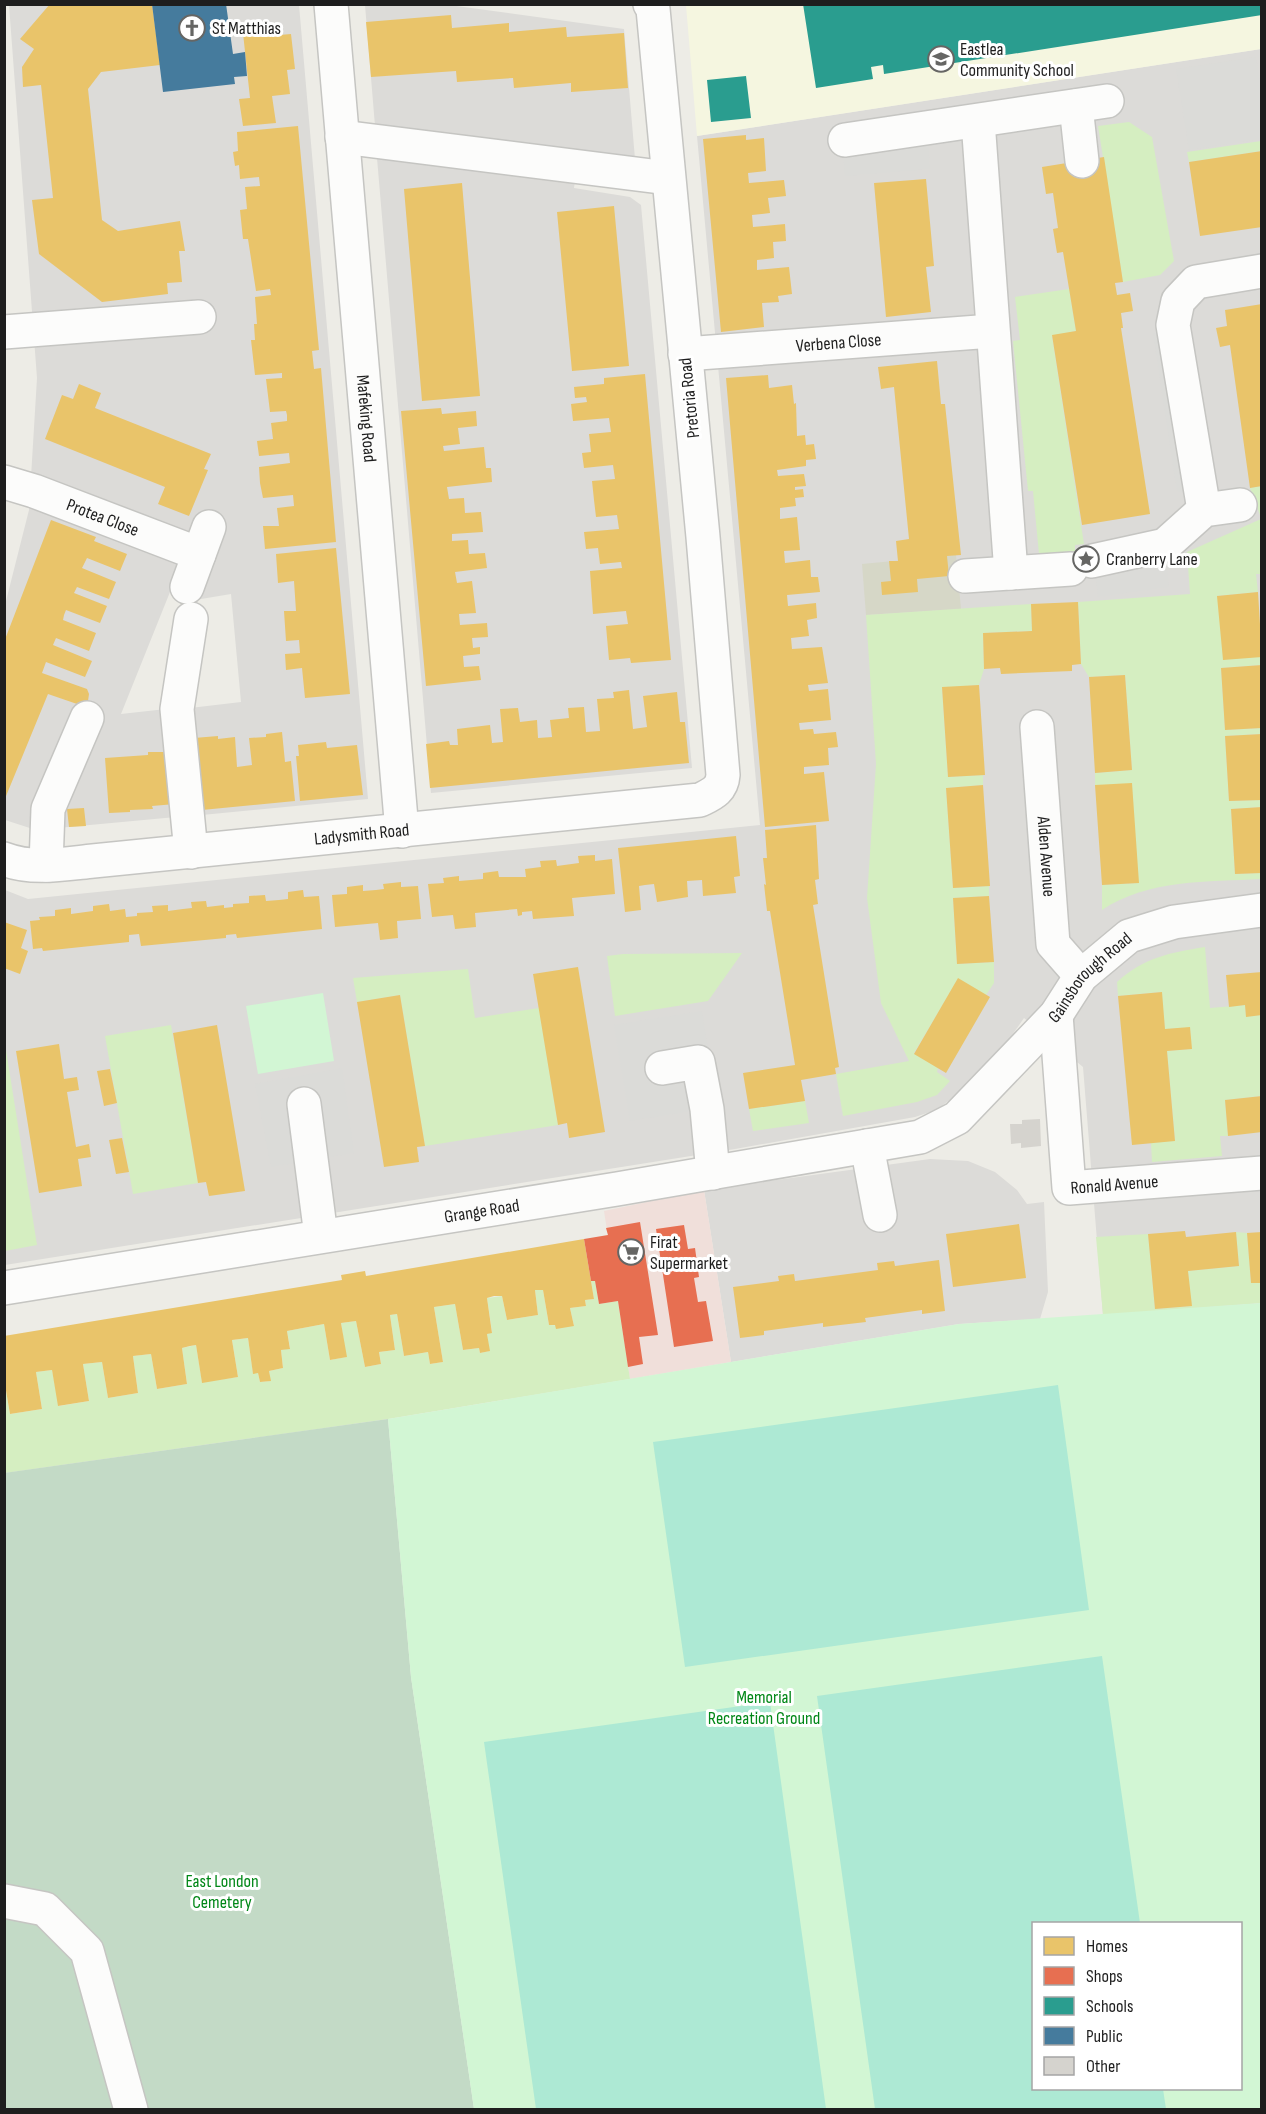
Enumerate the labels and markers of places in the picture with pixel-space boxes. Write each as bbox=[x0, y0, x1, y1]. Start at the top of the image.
church icon: St Matthias bbox=[177, 13, 207, 43]
place label: St Matthias bbox=[212, 18, 281, 39]
place label: Eastlea Community School bbox=[960, 39, 1074, 81]
school or university icon: Eastlea Community School bbox=[926, 44, 956, 74]
place icon: Cranberry Lane bbox=[1071, 544, 1101, 574]
place label: Cranberry Lane bbox=[1106, 549, 1198, 570]
place label: Firat Supermarket bbox=[650, 1232, 729, 1274]
supermarket icon: Firat Supermarket bbox=[616, 1237, 646, 1267]

